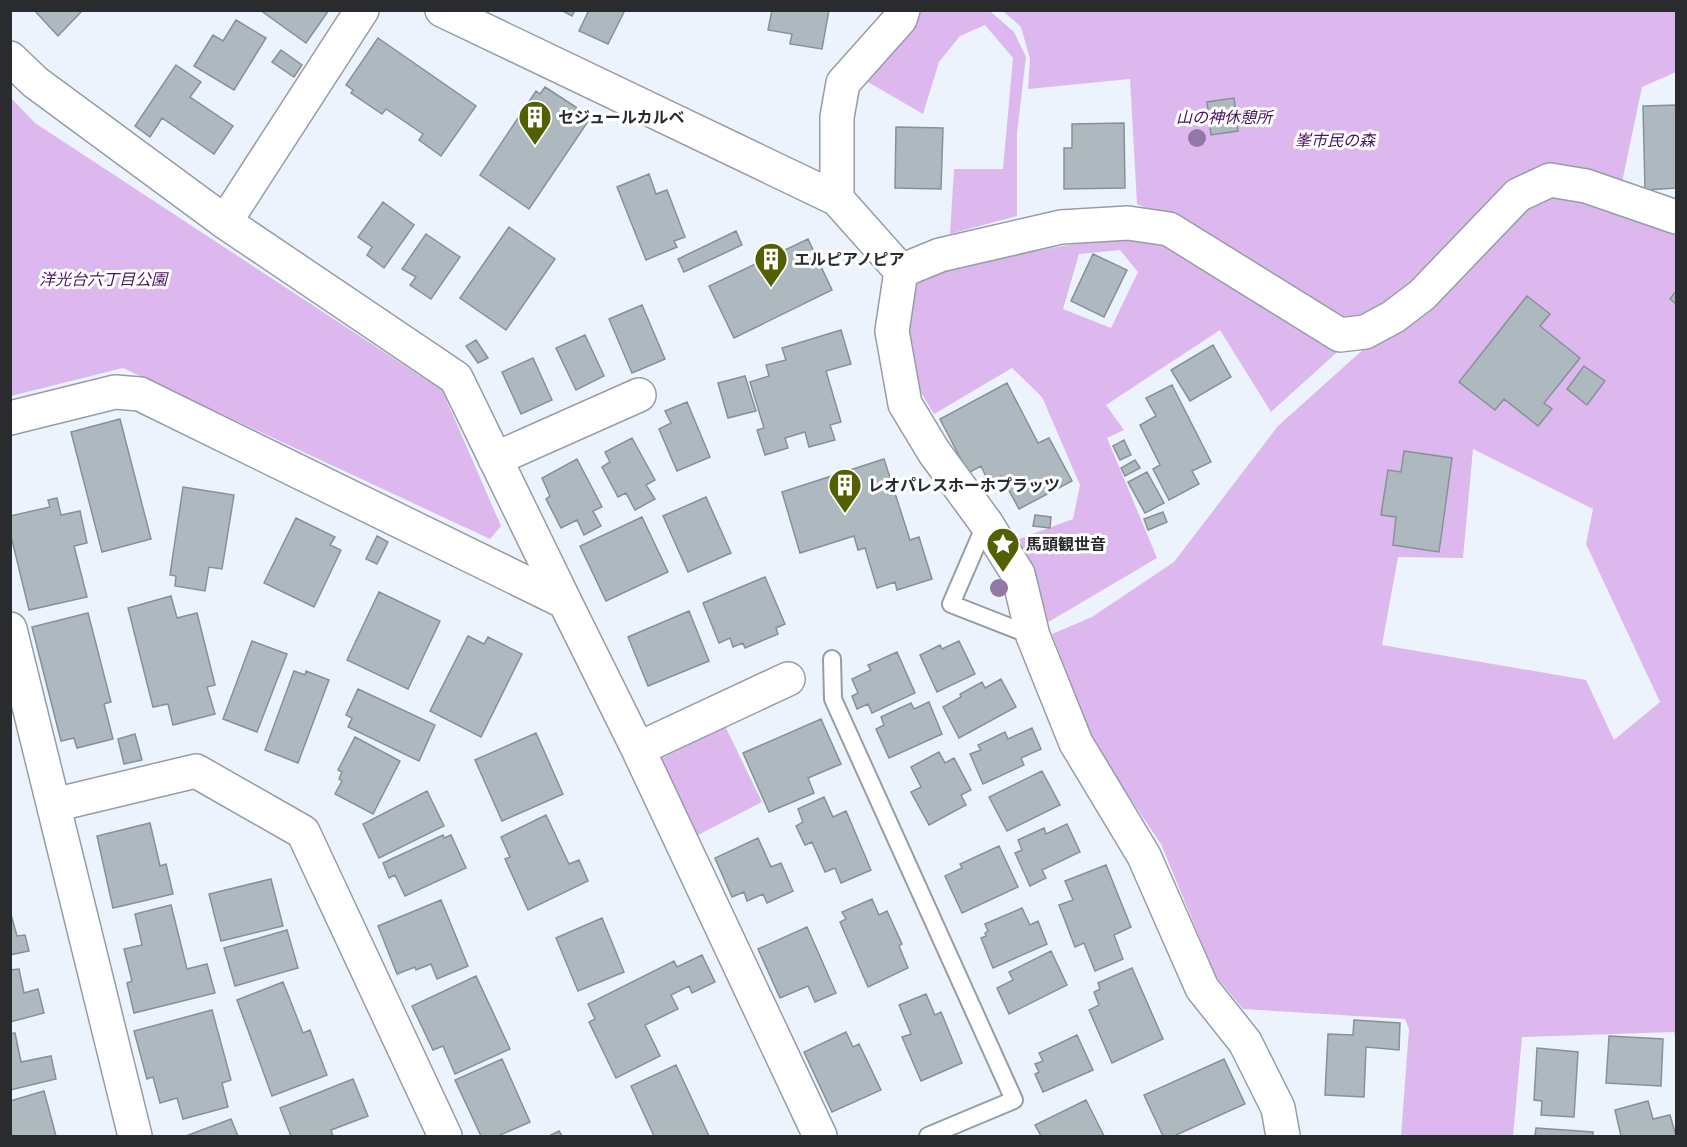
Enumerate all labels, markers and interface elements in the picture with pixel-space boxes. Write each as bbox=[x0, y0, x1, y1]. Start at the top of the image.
building icon: セジュールカルベ bbox=[517, 99, 553, 146]
place label: セジュールカルベ bbox=[558, 107, 684, 127]
park label: 山の神休憩所 bbox=[1176, 107, 1275, 127]
park label: 峯市民の森 bbox=[1295, 130, 1377, 150]
building icon: エルピアノピア bbox=[753, 241, 789, 288]
place label: エルピアノピア bbox=[794, 249, 905, 269]
park label: 洋光台六丁目公園 bbox=[39, 269, 169, 289]
building icon: レオパレスホーホプラッツ bbox=[827, 467, 863, 514]
place label: レオパレスホーホプラッツ bbox=[868, 475, 1060, 495]
place icon: 馬頭観世音 bbox=[985, 526, 1021, 573]
place label: 馬頭観世音 bbox=[1026, 534, 1106, 554]

